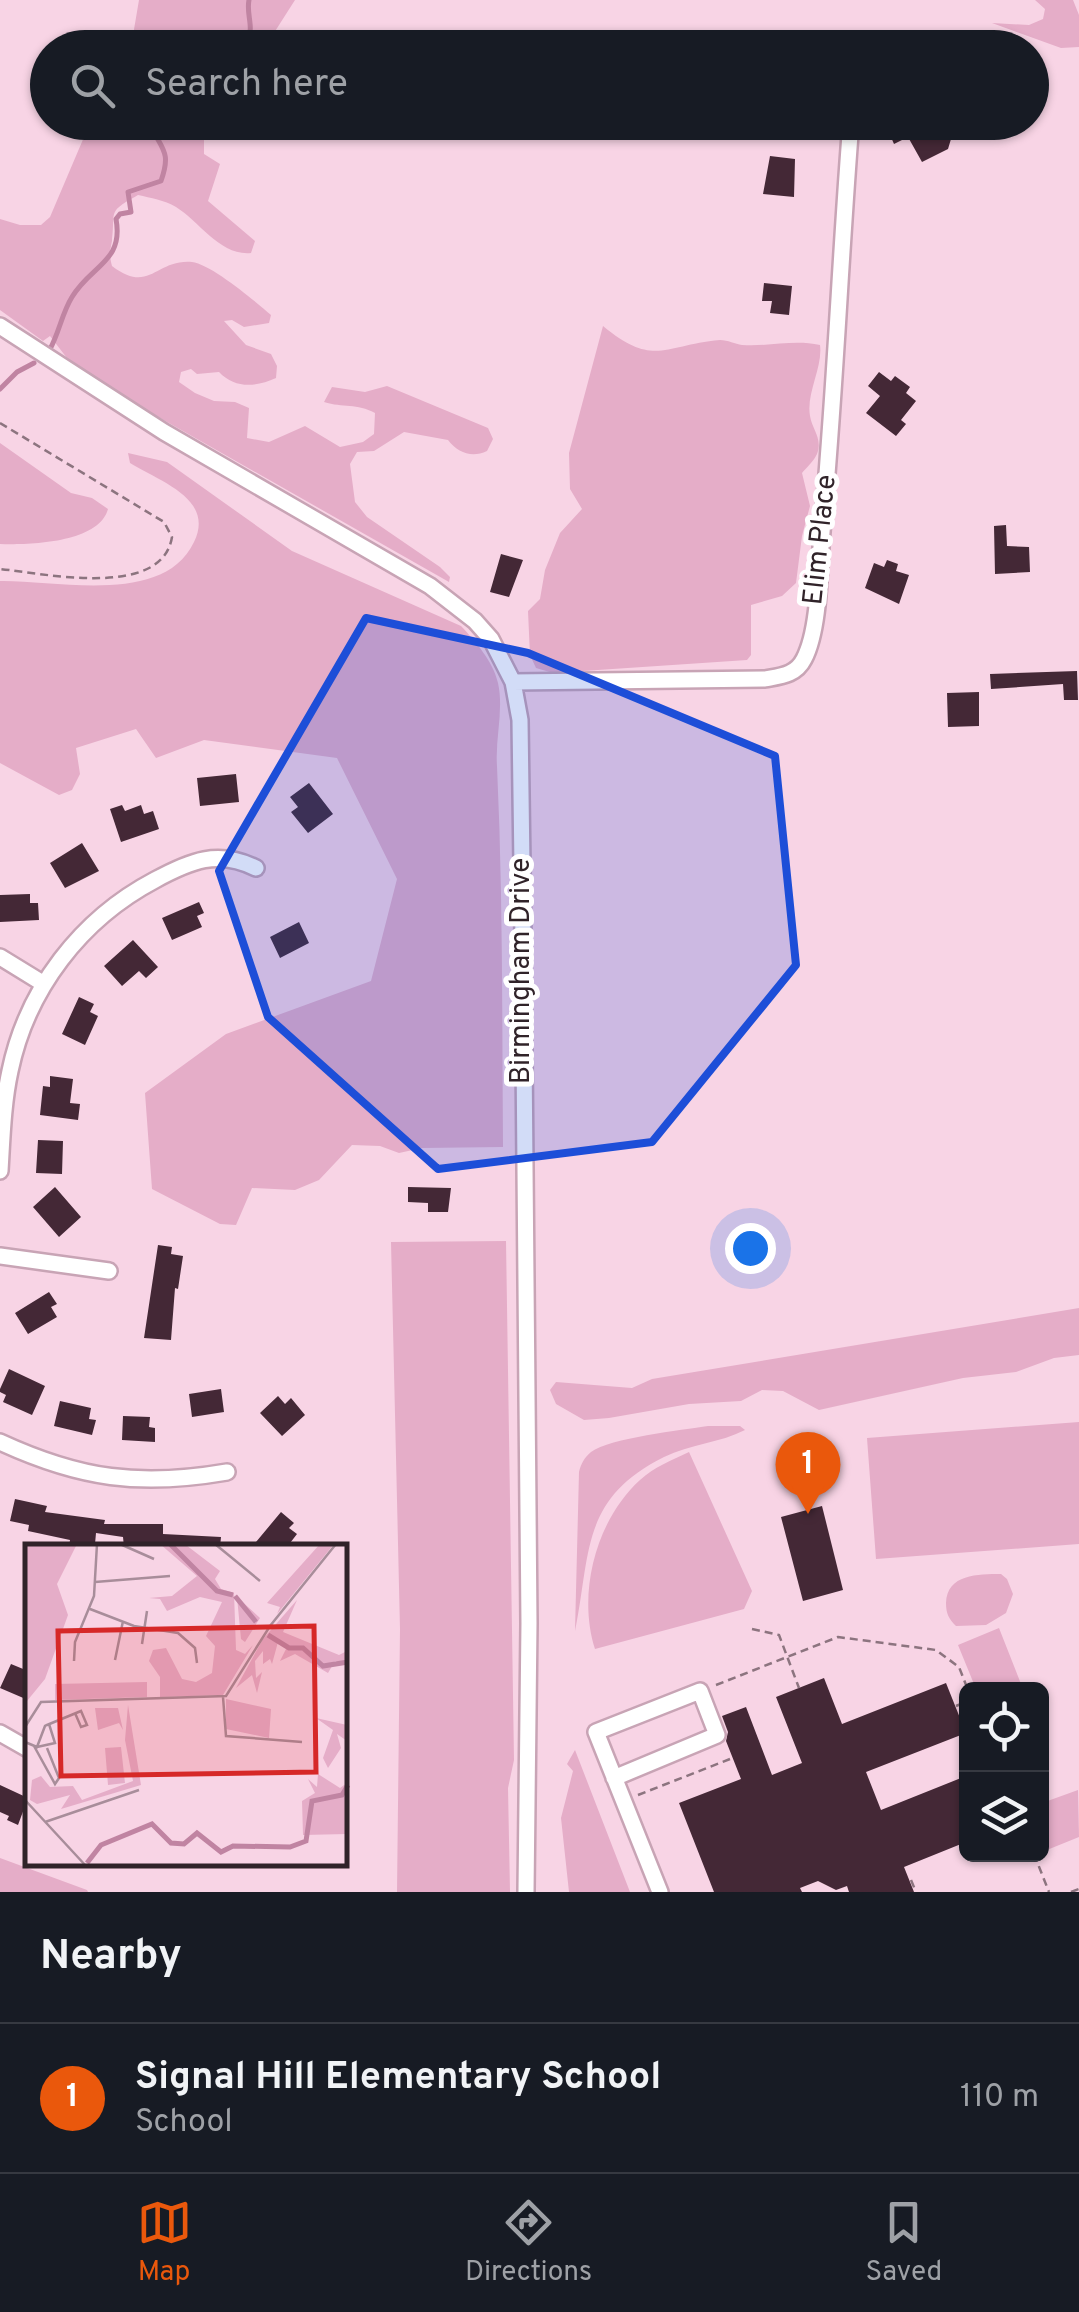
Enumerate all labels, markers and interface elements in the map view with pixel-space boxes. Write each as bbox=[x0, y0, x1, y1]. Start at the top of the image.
search box bbox=[30, 30, 1049, 140]
icon: search bbox=[65, 58, 120, 113]
text: Search here bbox=[145, 61, 348, 110]
street label: Elim Place bbox=[796, 473, 846, 607]
street label: Birmingham Drive bbox=[504, 858, 540, 1084]
your location bbox=[725, 1223, 776, 1274]
pin: 1 bbox=[776, 1432, 840, 1514]
inset map bbox=[25, 1544, 348, 1867]
map controls bbox=[959, 1682, 1049, 1862]
button: locate bbox=[959, 1682, 1049, 1772]
button: layers bbox=[959, 1772, 1049, 1862]
text: Nearby bbox=[40, 1931, 182, 1984]
text: Signal Hill Elementary School bbox=[135, 2054, 661, 2103]
text: 1 bbox=[66, 2078, 79, 2118]
text: 110 m bbox=[960, 2078, 1039, 2118]
text: School bbox=[135, 2103, 233, 2143]
tab: Map bbox=[137, 2195, 192, 2291]
tab: Directions bbox=[465, 2195, 592, 2291]
tab: Saved bbox=[865, 2195, 942, 2291]

